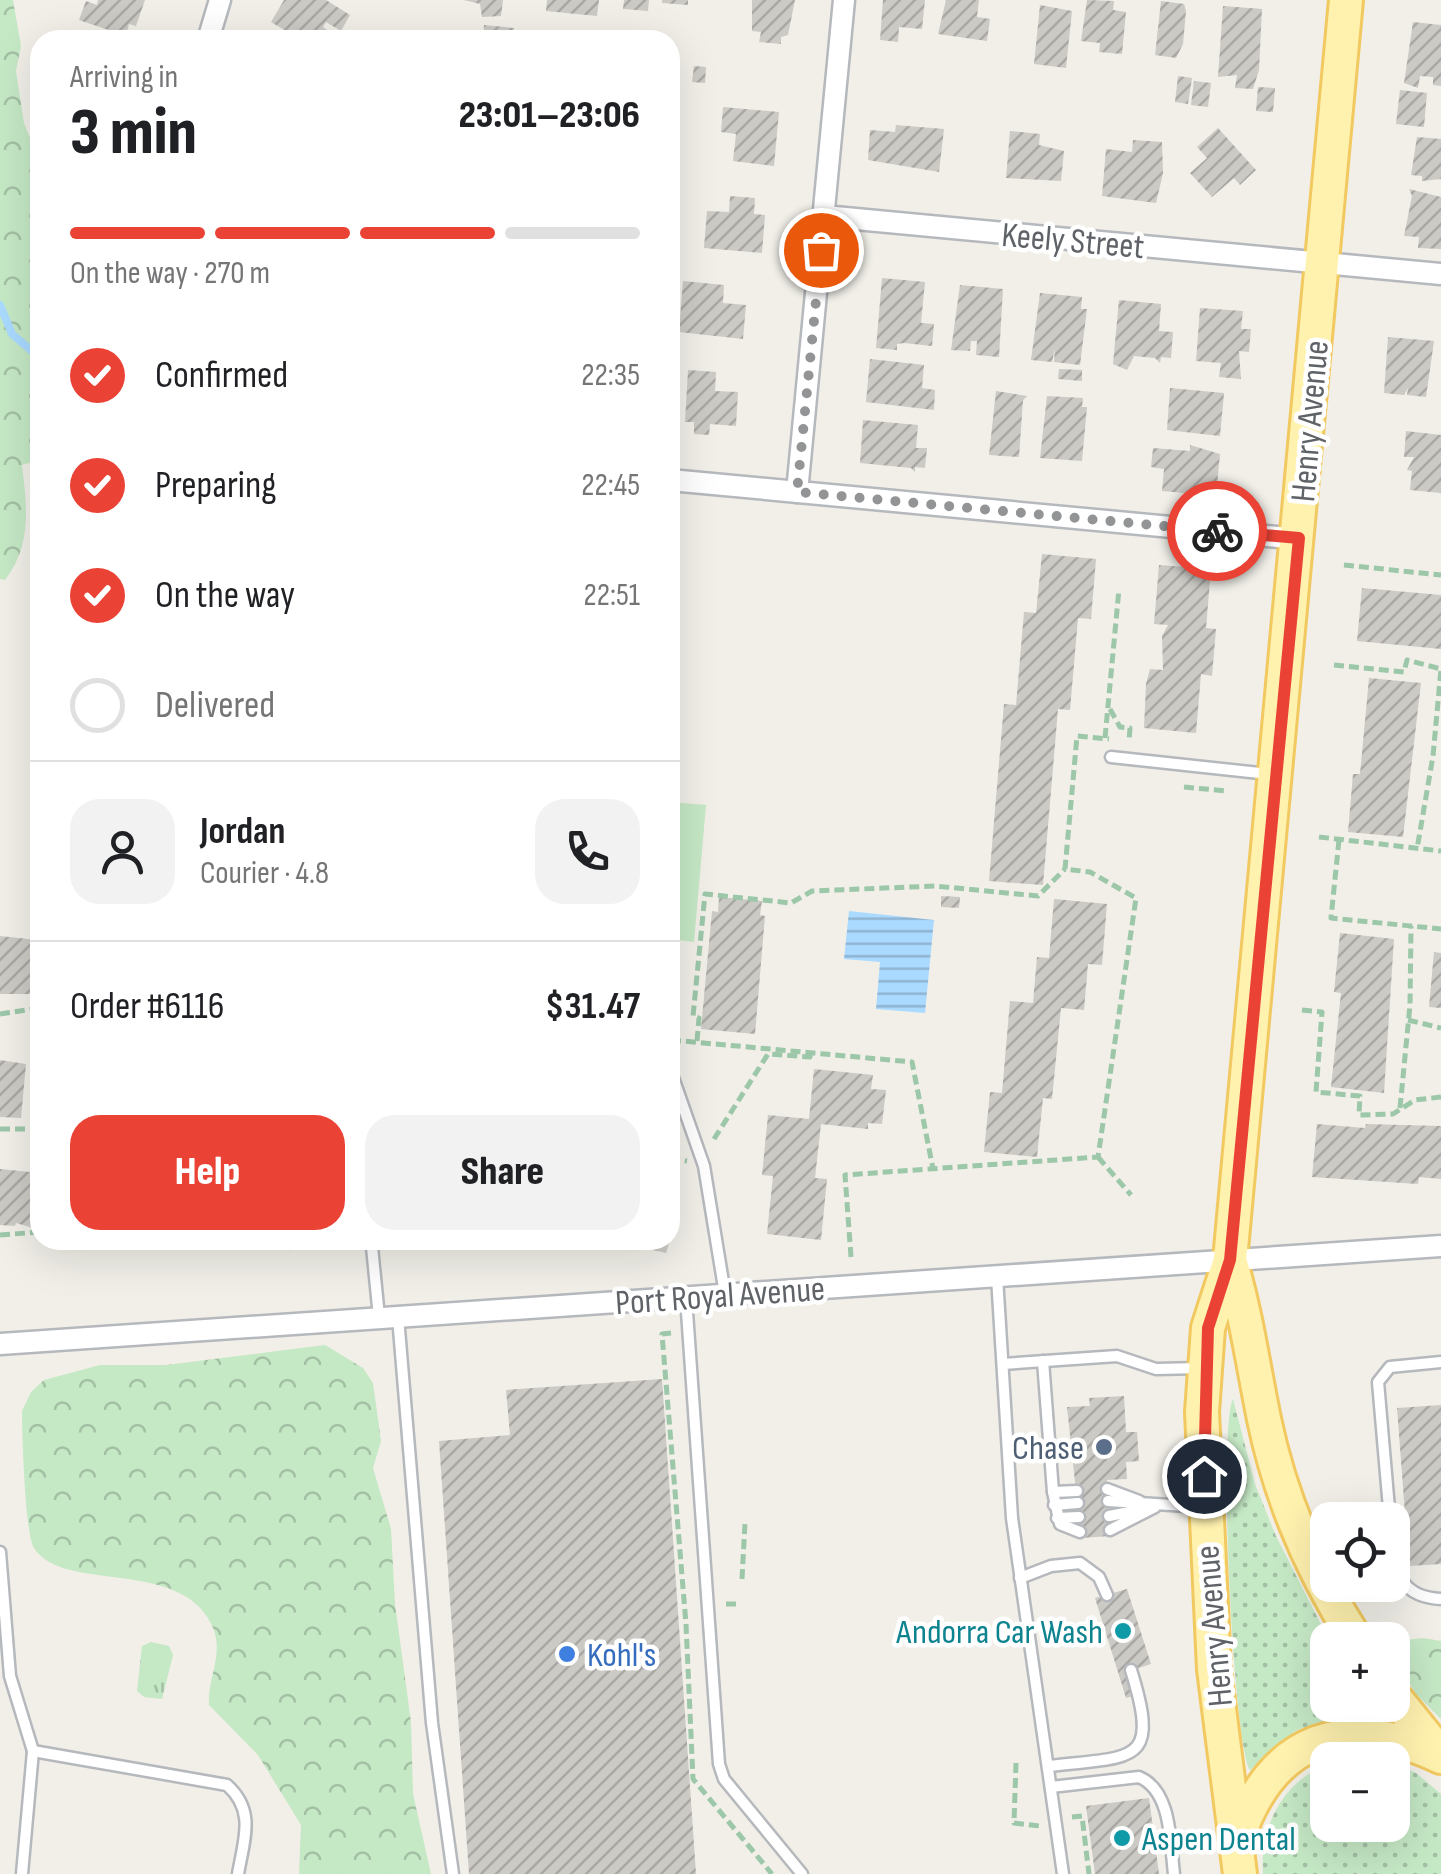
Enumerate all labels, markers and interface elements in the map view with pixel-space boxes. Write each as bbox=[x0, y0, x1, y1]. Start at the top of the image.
text: Arriving in bbox=[70, 58, 178, 97]
text: 23:01–23:06 bbox=[459, 93, 640, 138]
text: 3 min bbox=[70, 95, 197, 173]
pin bbox=[779, 208, 864, 293]
street label: Keely Street bbox=[1000, 214, 1146, 269]
icon: bag bbox=[794, 223, 849, 278]
text: On the way · 270 m bbox=[70, 254, 270, 293]
street label: Henry Avenue bbox=[1282, 339, 1339, 504]
icon: check bbox=[70, 348, 125, 403]
text: Confirmed bbox=[155, 353, 288, 398]
text: 22:35 bbox=[581, 356, 640, 395]
icon: check bbox=[70, 458, 125, 513]
text: Preparing bbox=[155, 463, 276, 508]
text: 22:45 bbox=[581, 466, 640, 505]
courier bbox=[1167, 481, 1267, 581]
icon: bike bbox=[1190, 504, 1245, 559]
icon: check bbox=[70, 568, 125, 623]
text: On the way bbox=[155, 573, 295, 618]
text: 22:51 bbox=[584, 576, 640, 615]
text: Delivered bbox=[155, 683, 275, 728]
button: person bbox=[70, 799, 175, 904]
button: phone bbox=[535, 799, 640, 904]
text: Jordan bbox=[200, 809, 285, 854]
text: Courier · 4.8 bbox=[200, 854, 329, 893]
text: Order #6116 bbox=[70, 984, 224, 1029]
text: $31.47 bbox=[545, 984, 640, 1029]
button: Help bbox=[70, 1115, 345, 1230]
button: Share bbox=[365, 1115, 640, 1230]
street label: Port Royal Avenue bbox=[614, 1268, 826, 1325]
place label: Chase bbox=[1012, 1427, 1084, 1470]
pin bbox=[1162, 1434, 1247, 1519]
marker: Chase bbox=[1093, 1436, 1115, 1458]
icon: home bbox=[1177, 1449, 1232, 1504]
map controls bbox=[1310, 1502, 1410, 1842]
button: locate bbox=[1310, 1502, 1410, 1602]
street label: Henry Avenue bbox=[1186, 1543, 1243, 1708]
place label: Andorra Car Wash bbox=[895, 1611, 1103, 1654]
marker: Andorra Car Wash bbox=[1112, 1620, 1134, 1642]
button: + bbox=[1310, 1622, 1410, 1722]
place label: Kohl's bbox=[587, 1634, 656, 1677]
marker: Kohl's bbox=[556, 1643, 578, 1665]
button: − bbox=[1310, 1742, 1410, 1842]
place label: Aspen Dental bbox=[1141, 1818, 1296, 1861]
marker: Aspen Dental bbox=[1111, 1827, 1133, 1849]

